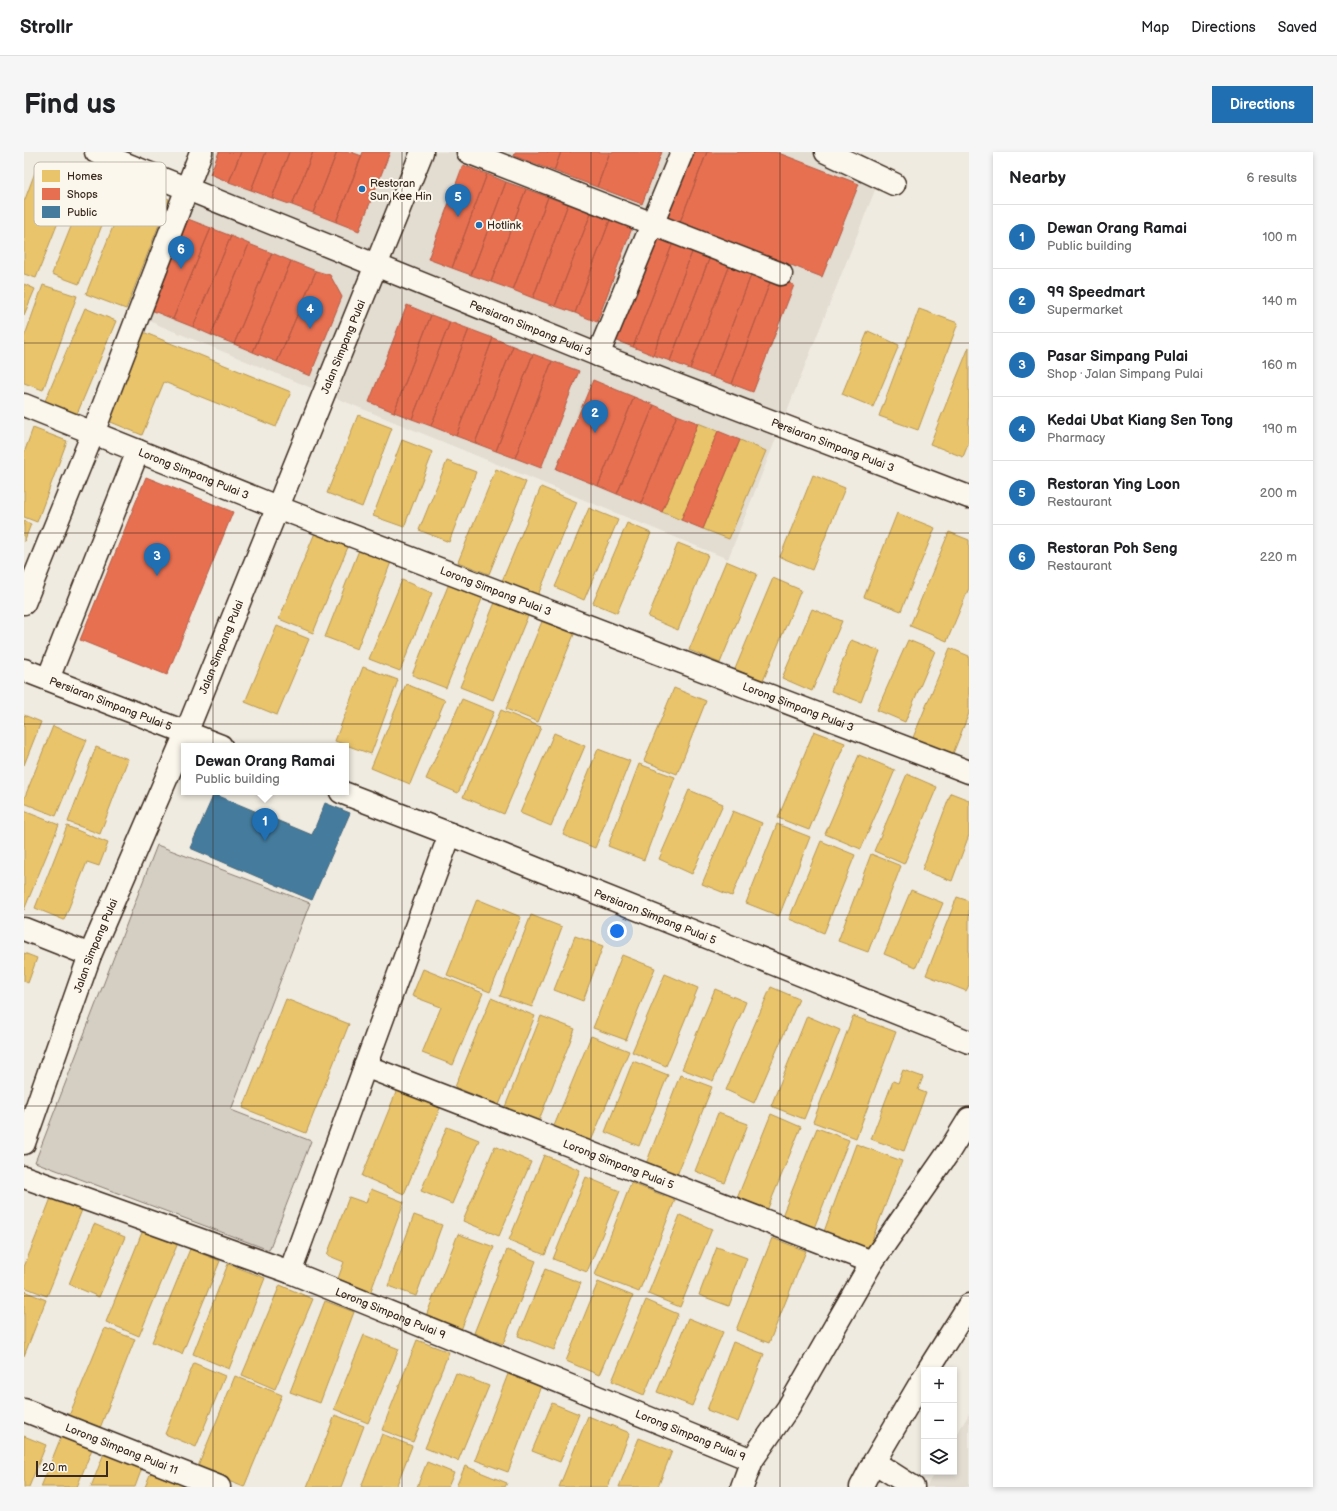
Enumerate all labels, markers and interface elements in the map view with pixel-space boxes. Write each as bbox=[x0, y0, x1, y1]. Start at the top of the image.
text: Strollr bbox=[20, 16, 73, 39]
text: Map bbox=[1141, 19, 1169, 36]
text: Directions bbox=[1191, 19, 1256, 36]
text: Saved bbox=[1278, 19, 1317, 36]
button: Directions bbox=[1212, 86, 1313, 123]
text: Find us bbox=[24, 88, 116, 121]
legend bbox=[34, 162, 166, 226]
text: Nearby bbox=[1009, 168, 1066, 188]
text: Homes bbox=[67, 170, 103, 183]
text: 6 results bbox=[1247, 170, 1297, 186]
place label: Restoran Sun Kee Hin bbox=[370, 177, 432, 203]
marker: Restoran Sun Kee Hin bbox=[357, 184, 367, 194]
pin: 5 bbox=[445, 184, 471, 217]
text: Shops bbox=[67, 188, 98, 201]
text: Public bbox=[67, 206, 97, 219]
place label: Hotlink bbox=[487, 219, 522, 232]
text: Dewan Orang Ramai bbox=[1047, 219, 1187, 238]
marker: Hotlink bbox=[474, 220, 484, 230]
text: 1 bbox=[1019, 229, 1025, 245]
text: 100 m bbox=[1262, 229, 1297, 245]
pin: 6 bbox=[168, 236, 194, 269]
text: Public building bbox=[1047, 238, 1132, 254]
text: 99 Speedmart bbox=[1047, 283, 1145, 302]
text: 2 bbox=[1018, 293, 1026, 309]
text: 140 m bbox=[1262, 293, 1297, 309]
pin: 4 bbox=[297, 296, 323, 329]
street label: Jalan Simpang Pulai bbox=[318, 298, 368, 396]
street label: Persiaran Simpang Pulai 3 bbox=[468, 298, 594, 359]
text: Supermarket bbox=[1047, 302, 1123, 318]
text: Pasar Simpang Pulai bbox=[1047, 347, 1188, 366]
text: 3 bbox=[1018, 357, 1026, 373]
text: 160 m bbox=[1262, 357, 1297, 373]
text: Shop · Jalan Simpang Pulai bbox=[1047, 366, 1203, 382]
pin: 2 bbox=[582, 400, 608, 433]
text: Kedai Ubat Kiang Sen Tong bbox=[1047, 411, 1233, 430]
street label: Persiaran Simpang Pulai 3 bbox=[769, 416, 896, 475]
text: 4 bbox=[1018, 421, 1026, 437]
text: 190 m bbox=[1263, 421, 1297, 437]
text: Pharmacy bbox=[1047, 430, 1105, 446]
street label: Lorong Simpang Pulai 3 bbox=[136, 446, 251, 502]
text: Restoran Ying Loon bbox=[1047, 475, 1180, 494]
text: 5 bbox=[1018, 485, 1026, 501]
text: 200 m bbox=[1260, 485, 1297, 501]
text: Restaurant bbox=[1047, 494, 1112, 510]
text: Restoran Poh Seng bbox=[1047, 539, 1177, 558]
pin: 3 bbox=[144, 543, 170, 576]
text: 6 bbox=[1018, 549, 1026, 565]
text: 220 m bbox=[1260, 549, 1297, 565]
text: Restaurant bbox=[1047, 558, 1112, 574]
street label: Lorong Simpang Pulai 3 bbox=[438, 564, 553, 619]
street label: Jalan Simpang Pulai bbox=[197, 598, 246, 696]
street label: Persiaran Simpang Pulai 5 bbox=[47, 674, 174, 733]
street label: Lorong Simpang Pulai 3 bbox=[741, 680, 856, 734]
popup bbox=[181, 743, 349, 795]
text: Dewan Orang Ramai bbox=[195, 752, 335, 771]
text: Public building bbox=[195, 771, 280, 787]
pin: 1 bbox=[252, 808, 278, 841]
street label: Persiaran Simpang Pulai 5 bbox=[592, 886, 718, 947]
street label: Jalan Simpang Pulai bbox=[71, 897, 121, 994]
your location bbox=[607, 921, 627, 941]
street label: Lorong Simpang Pulai 5 bbox=[561, 1137, 676, 1192]
street label: Lorong Simpang Pulai 9 bbox=[333, 1285, 447, 1342]
map controls bbox=[921, 1367, 957, 1475]
button: + bbox=[921, 1367, 957, 1403]
button: − bbox=[921, 1403, 957, 1439]
street label: Lorong Simpang Pulai 9 bbox=[633, 1407, 747, 1464]
street label: Lorong Simpang Pulai 11 bbox=[63, 1421, 180, 1477]
button: layers bbox=[921, 1439, 957, 1475]
scale bar bbox=[36, 1459, 108, 1478]
text: 20 m bbox=[42, 1461, 67, 1474]

